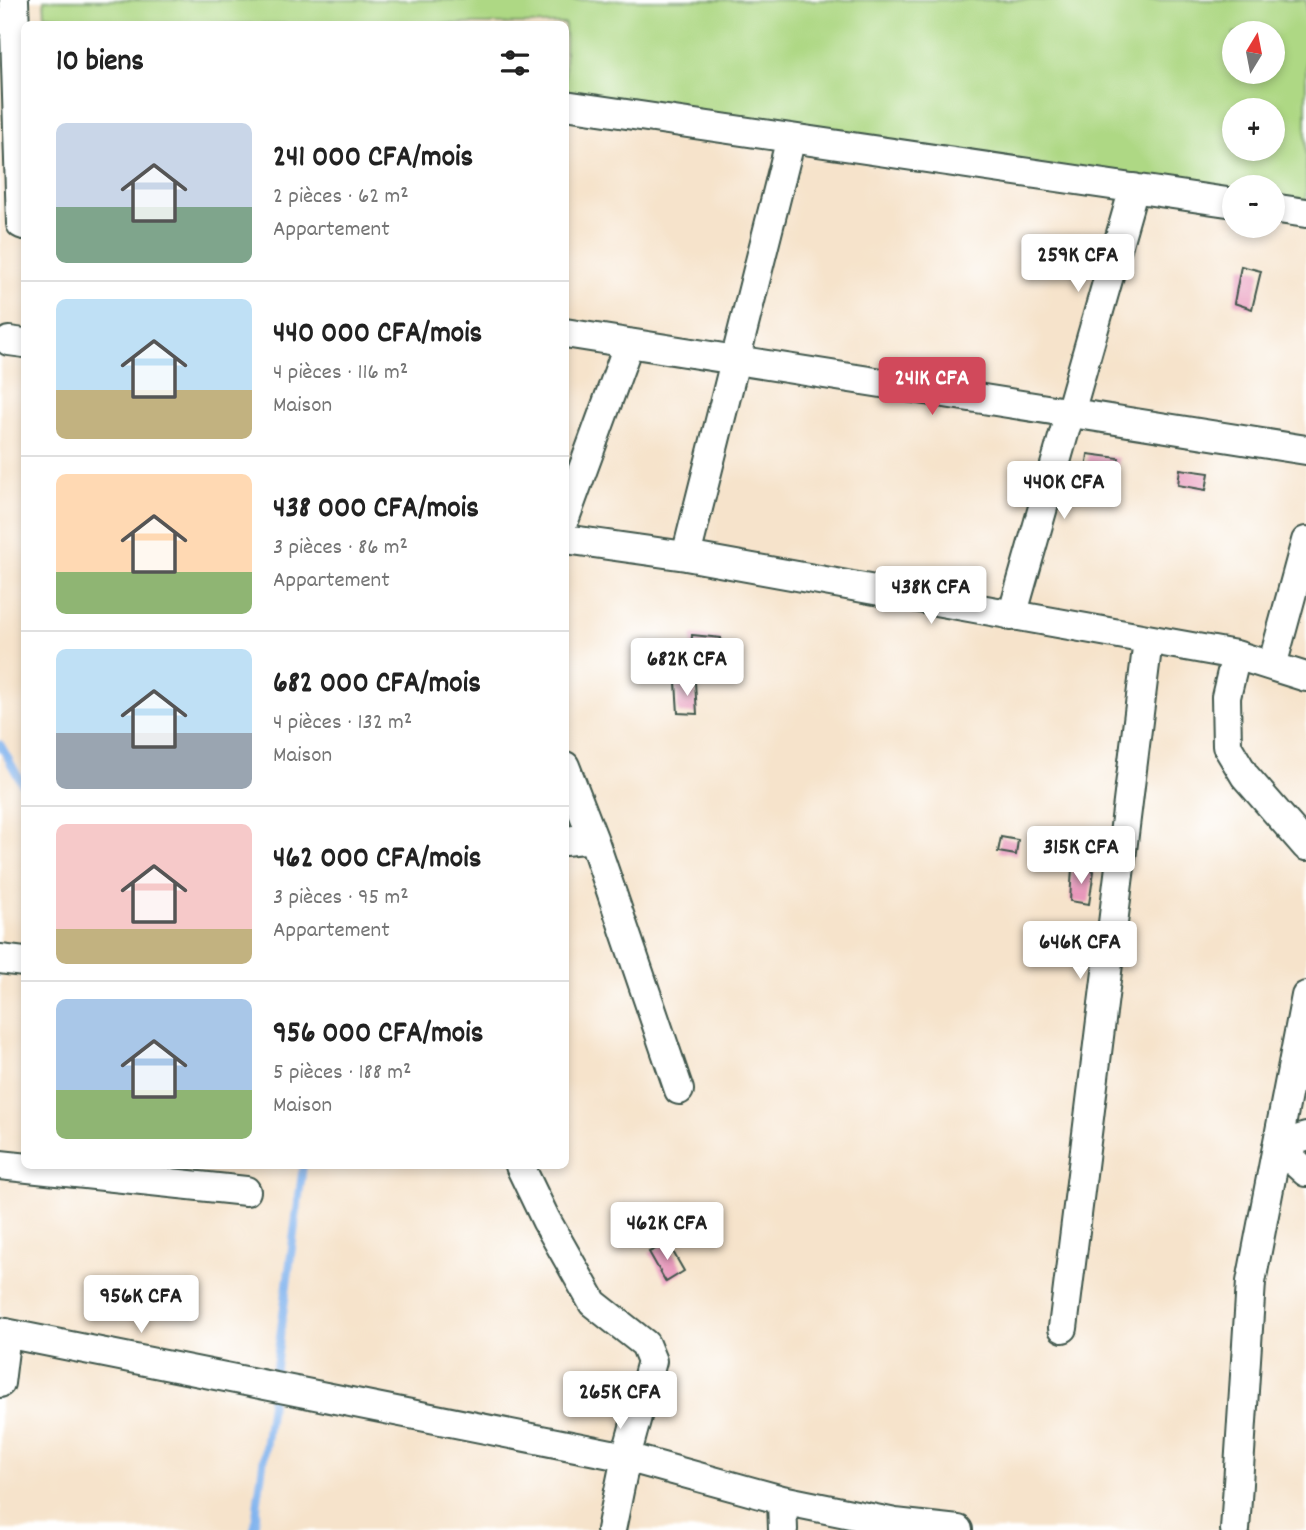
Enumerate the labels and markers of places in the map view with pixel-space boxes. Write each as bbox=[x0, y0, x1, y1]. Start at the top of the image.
pin: 259K CFA bbox=[1006, 234, 1150, 294]
pin: 241K CFA bbox=[860, 358, 1004, 417]
pin: 440K CFA bbox=[992, 462, 1136, 521]
pin: 438K CFA bbox=[859, 566, 1003, 626]
pin: 682K CFA bbox=[615, 638, 759, 698]
pin: 315K CFA bbox=[1009, 826, 1153, 886]
pin: 646K CFA bbox=[1008, 922, 1152, 981]
pin: 462K CFA bbox=[595, 1202, 739, 1262]
pin: 956K CFA bbox=[69, 1276, 213, 1335]
pin: 265K CFA bbox=[548, 1372, 692, 1431]

